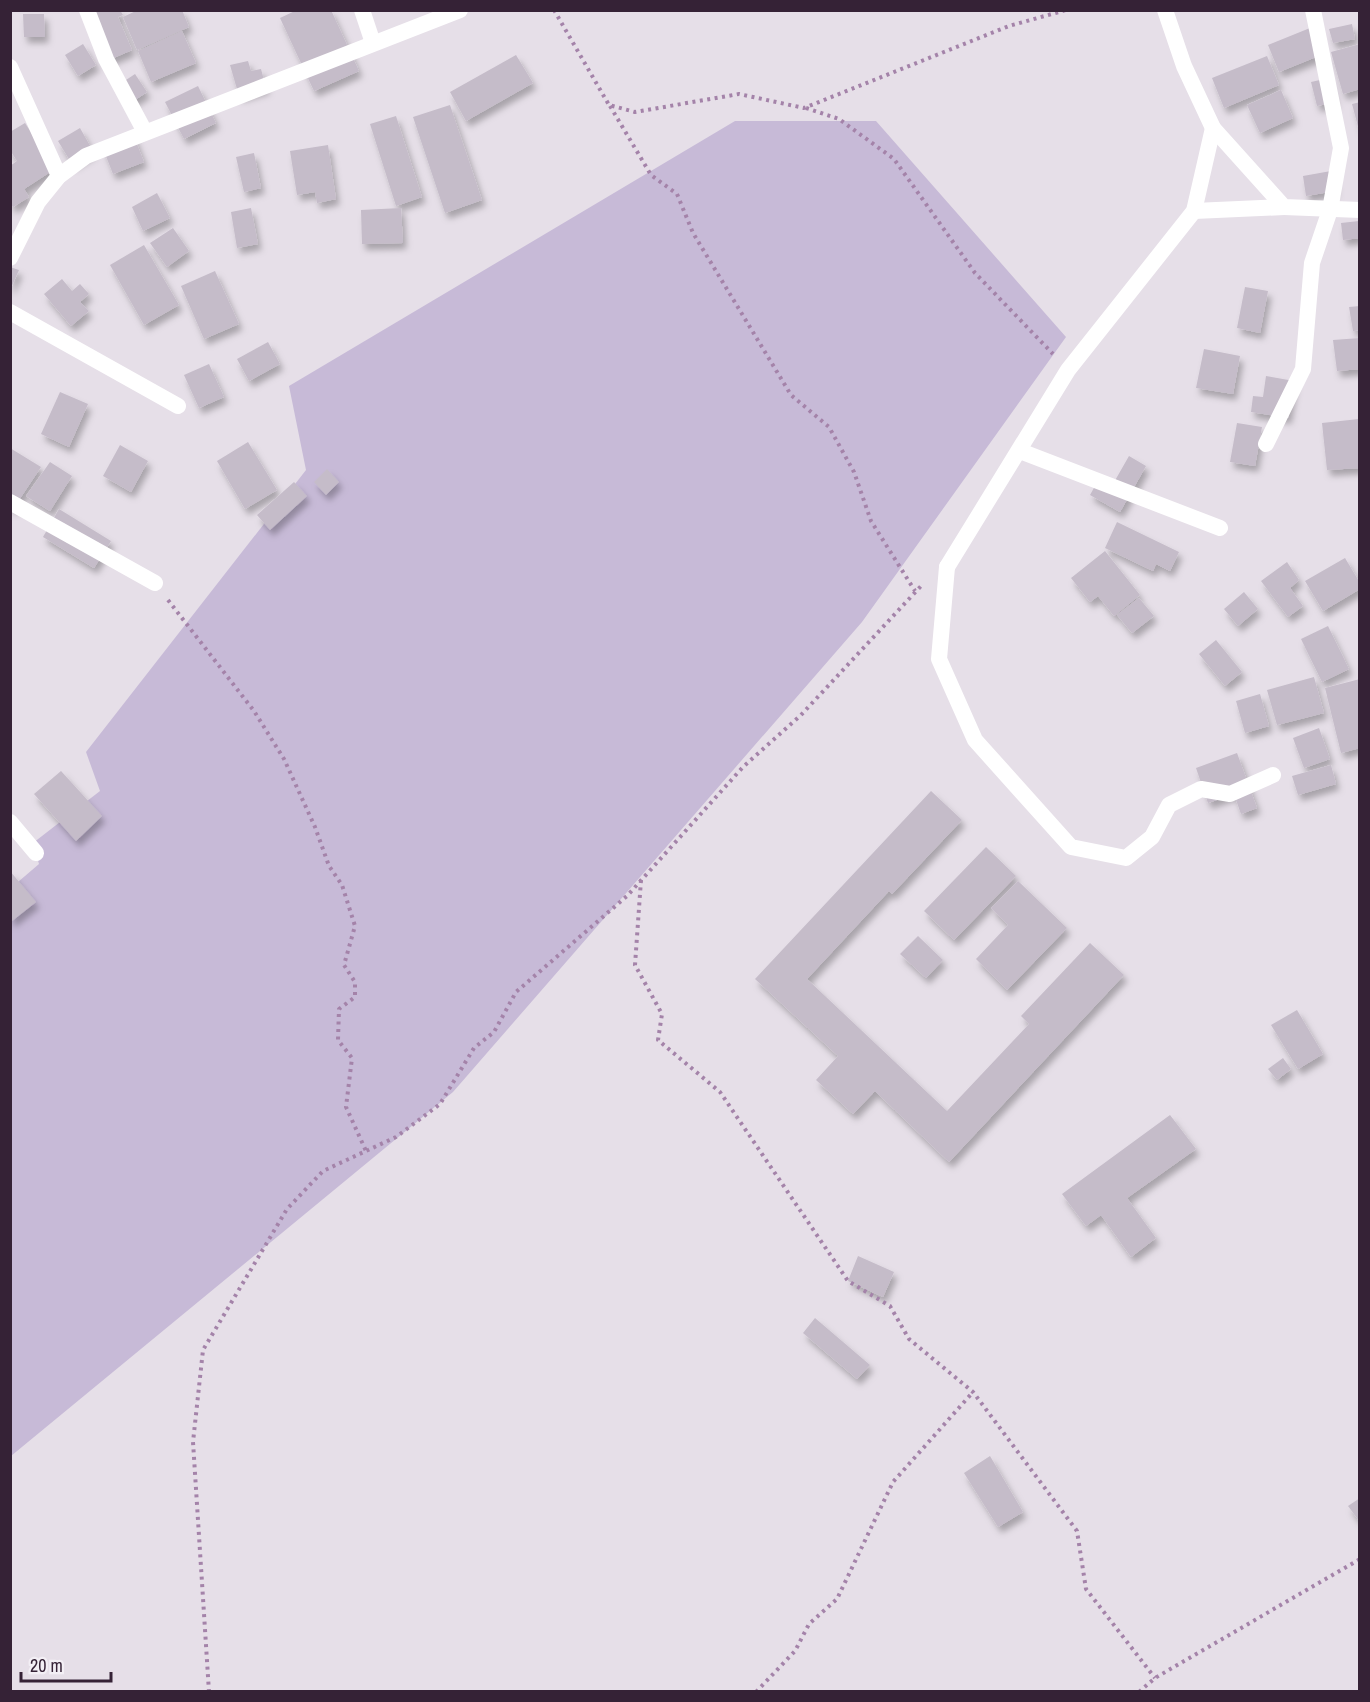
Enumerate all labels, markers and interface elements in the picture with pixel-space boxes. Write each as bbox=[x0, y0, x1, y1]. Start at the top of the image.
scale bar bbox=[21, 1645, 111, 1683]
text: 20 m bbox=[30, 1653, 63, 1678]

